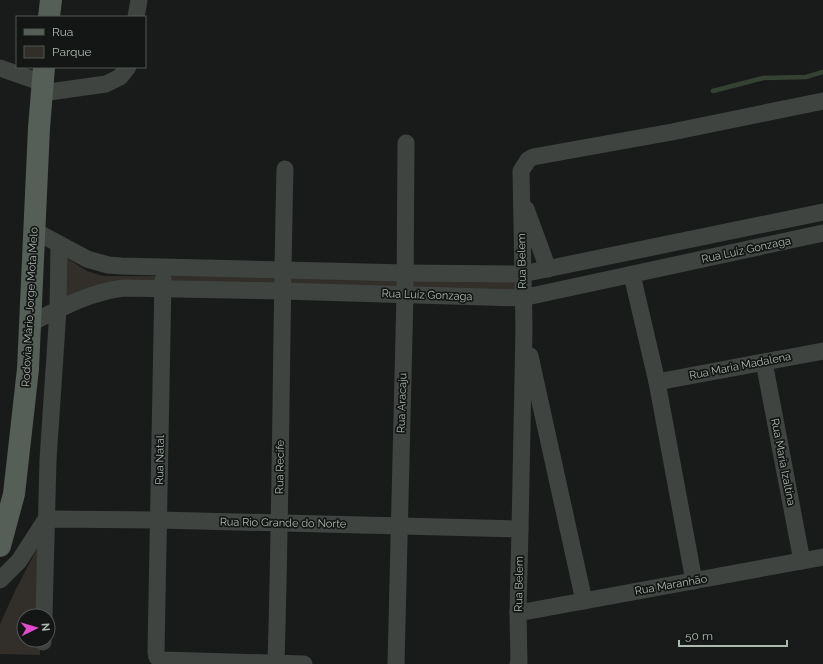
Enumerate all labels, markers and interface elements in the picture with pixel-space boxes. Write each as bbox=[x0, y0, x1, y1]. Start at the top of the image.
legend bbox=[16, 16, 146, 68]
text: Rua bbox=[52, 25, 73, 39]
text: Parque bbox=[52, 45, 92, 59]
street label: Rodovia Mário Jorge Mota Melo bbox=[19, 226, 41, 387]
street label: Rua Belem bbox=[515, 233, 529, 289]
street label: Rua Luiz Gonzaga bbox=[700, 234, 792, 266]
street label: Rua Luiz Gonzaga bbox=[381, 287, 473, 303]
street label: Rua Maria Madalena bbox=[688, 350, 792, 382]
street label: Rua Aracaju bbox=[394, 373, 410, 433]
street label: Rua Maria Izaltina bbox=[768, 417, 798, 507]
street label: Rua Natal bbox=[153, 435, 167, 485]
street label: Rua Recife bbox=[273, 439, 287, 494]
street label: Rua Rio Grande do Norte bbox=[220, 515, 347, 531]
street label: Rua Belem bbox=[512, 556, 526, 612]
street label: Rua Maranhão bbox=[634, 572, 709, 598]
north arrow bbox=[16, 608, 56, 648]
text: N bbox=[39, 622, 52, 632]
scale bar bbox=[679, 622, 787, 648]
text: 50 m bbox=[685, 629, 713, 643]

